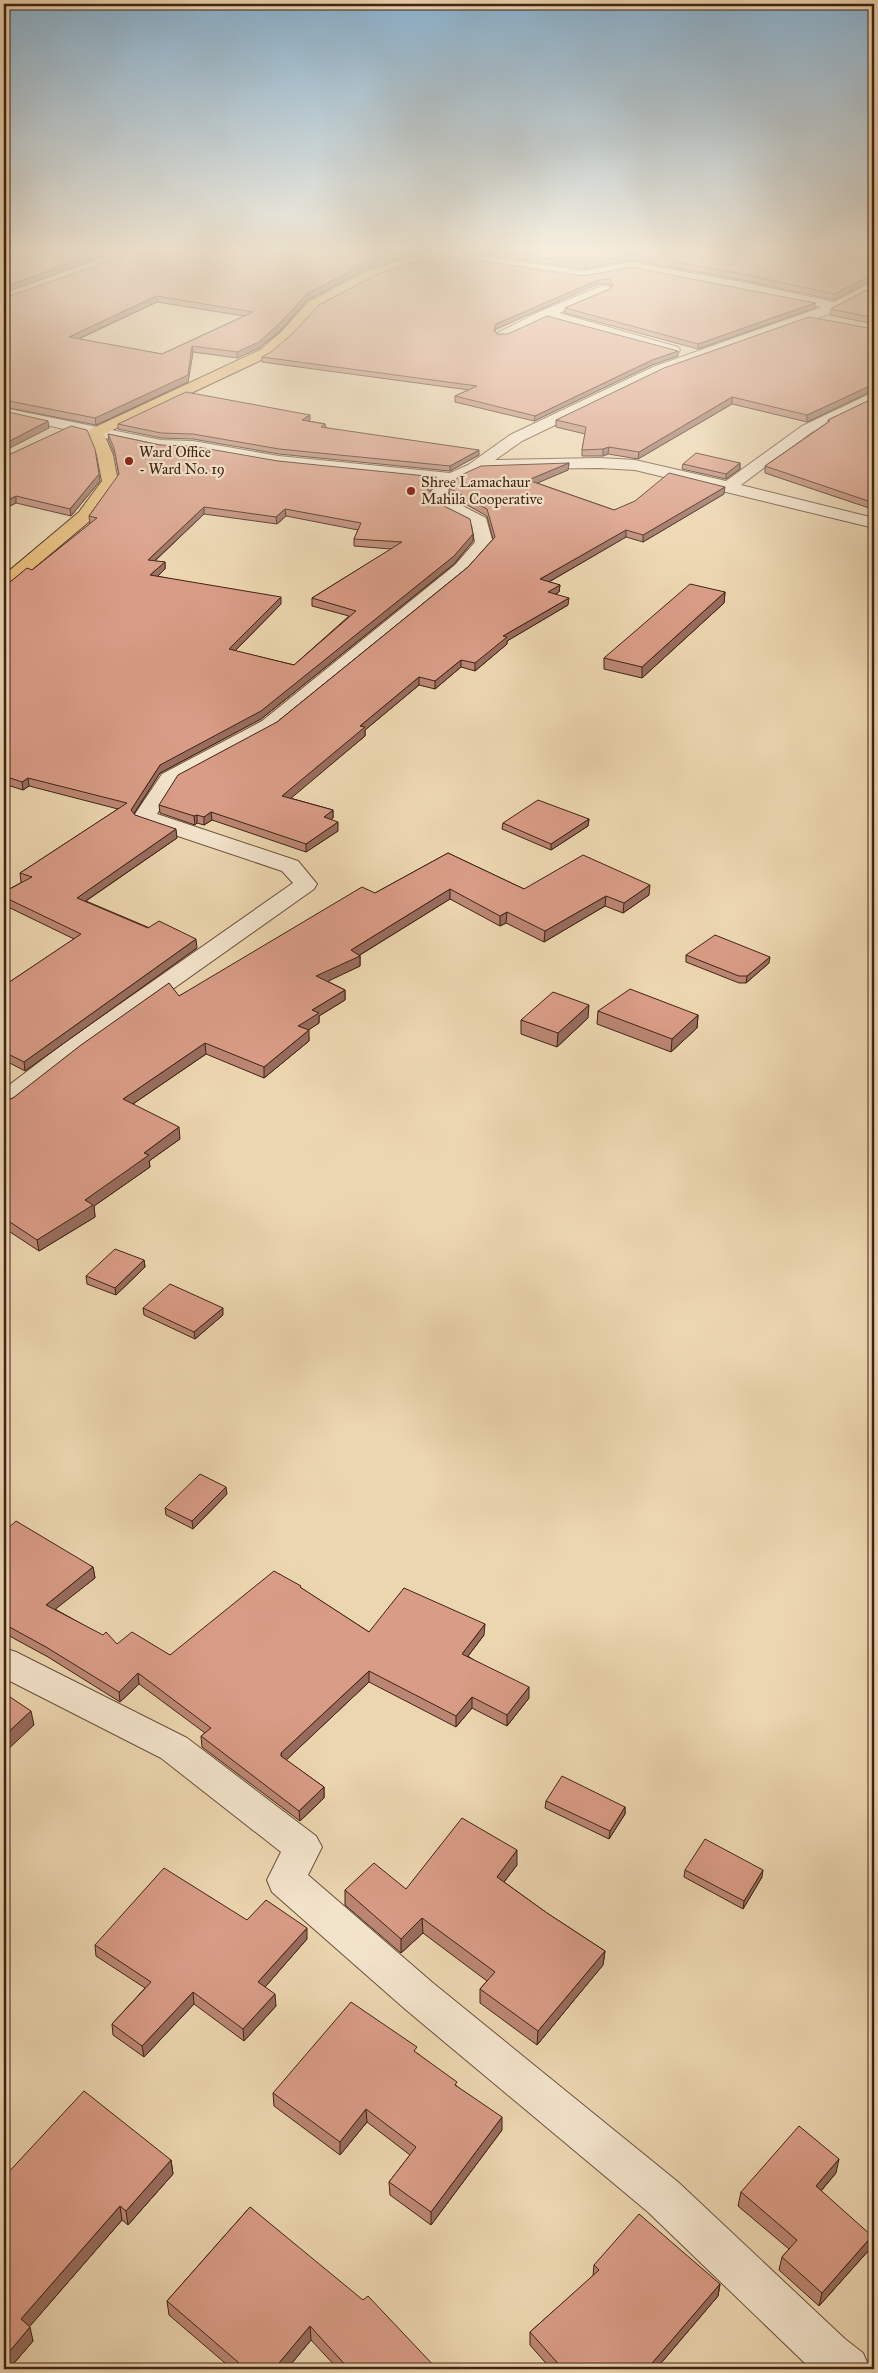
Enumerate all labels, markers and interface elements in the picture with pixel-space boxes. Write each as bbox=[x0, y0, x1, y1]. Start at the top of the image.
place label: Ward Office - Ward No. 19 bbox=[139, 443, 225, 478]
marker: Ward Office - Ward No. 19 bbox=[123, 455, 135, 467]
place label: Shree Lamachaur Mahila Cooperative bbox=[421, 473, 543, 508]
marker: Shree Lamachaur Mahila Cooperative bbox=[405, 485, 417, 497]

